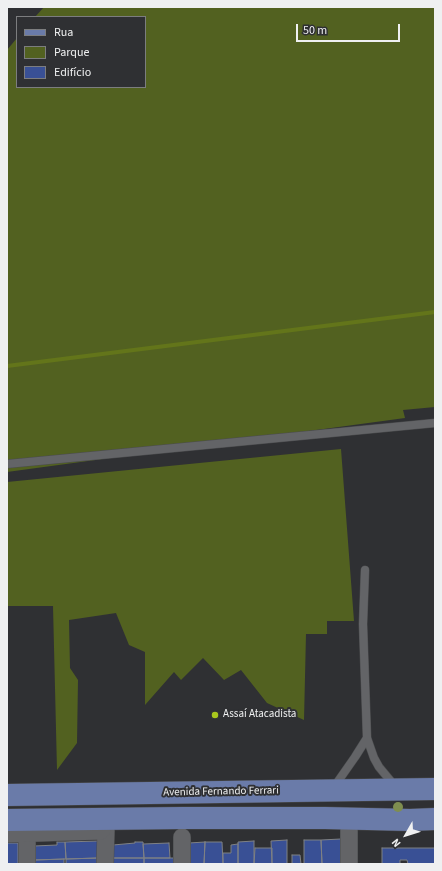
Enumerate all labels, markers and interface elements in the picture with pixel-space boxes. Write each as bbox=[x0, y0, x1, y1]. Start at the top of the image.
legend bbox=[16, 16, 146, 88]
scale bar bbox=[298, 16, 402, 42]
text: 50 m bbox=[303, 22, 327, 39]
text: Rua bbox=[54, 24, 73, 41]
text: Parque bbox=[54, 44, 90, 61]
text: Edifício bbox=[54, 64, 91, 81]
place label: Assaí Atacadista bbox=[223, 708, 296, 722]
marker: Assaí Atacadista bbox=[210, 710, 220, 720]
street label: Avenida Fernando Ferrari bbox=[163, 784, 279, 800]
north arrow bbox=[386, 815, 426, 855]
text: N bbox=[388, 835, 404, 850]

